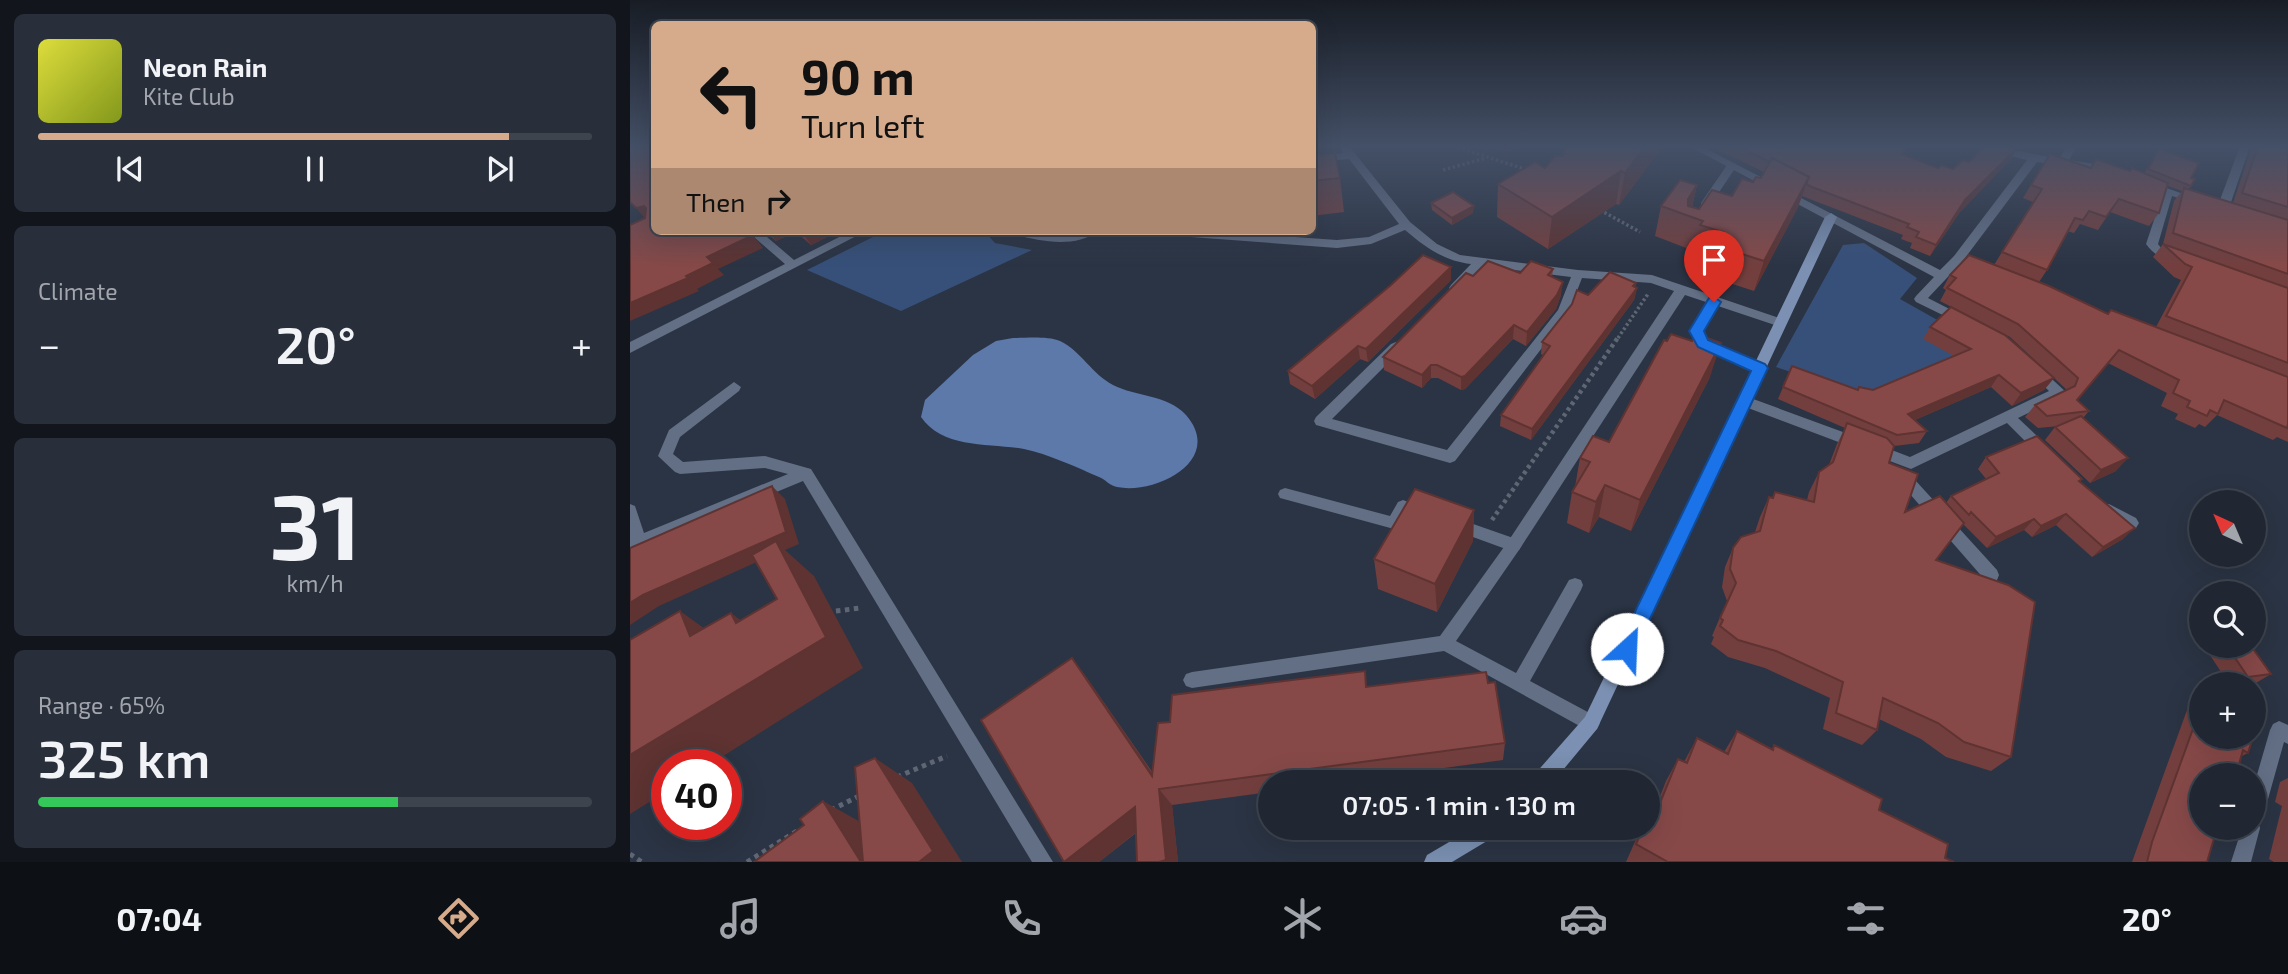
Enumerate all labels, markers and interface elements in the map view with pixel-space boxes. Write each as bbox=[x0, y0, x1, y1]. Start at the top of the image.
text: 90 m bbox=[801, 46, 915, 105]
icon: left bbox=[686, 49, 777, 140]
text: Neon Rain bbox=[143, 51, 267, 82]
text: Kite Club bbox=[143, 82, 235, 110]
text: Turn left bbox=[801, 106, 925, 144]
icon: previous bbox=[111, 150, 149, 188]
icon: pause bbox=[296, 150, 334, 188]
icon: next bbox=[481, 150, 519, 188]
icon: right bbox=[759, 182, 797, 220]
text: Then bbox=[686, 186, 745, 217]
pin bbox=[1684, 230, 1744, 302]
icon: arrive bbox=[1695, 241, 1733, 279]
text: Climate bbox=[38, 277, 118, 305]
text: 20° bbox=[275, 312, 356, 374]
text: − bbox=[38, 321, 60, 367]
text: + bbox=[571, 321, 592, 367]
text: 31 bbox=[270, 469, 360, 578]
north arrow bbox=[2189, 490, 2266, 567]
map controls bbox=[2189, 490, 2266, 840]
text: km/h bbox=[286, 569, 344, 597]
button: search bbox=[2189, 581, 2266, 658]
position arrow bbox=[1590, 612, 1664, 686]
button: + bbox=[2189, 672, 2266, 749]
text: Range · 65% bbox=[38, 691, 165, 719]
text: 325 km bbox=[38, 726, 210, 788]
speed limit sign: 40 bbox=[651, 749, 742, 840]
button: − bbox=[2189, 763, 2266, 840]
text: 07:05 · 1 min · 130 m bbox=[1342, 789, 1576, 820]
icon: directions bbox=[434, 894, 483, 943]
icon: music bbox=[716, 894, 765, 943]
icon: phone bbox=[997, 894, 1046, 943]
icon: climate bbox=[1278, 894, 1327, 943]
icon: car bbox=[1559, 894, 1608, 943]
icon: filters bbox=[1841, 894, 1890, 943]
text: 07:04 bbox=[116, 899, 202, 937]
text: 20° bbox=[2122, 899, 2172, 937]

